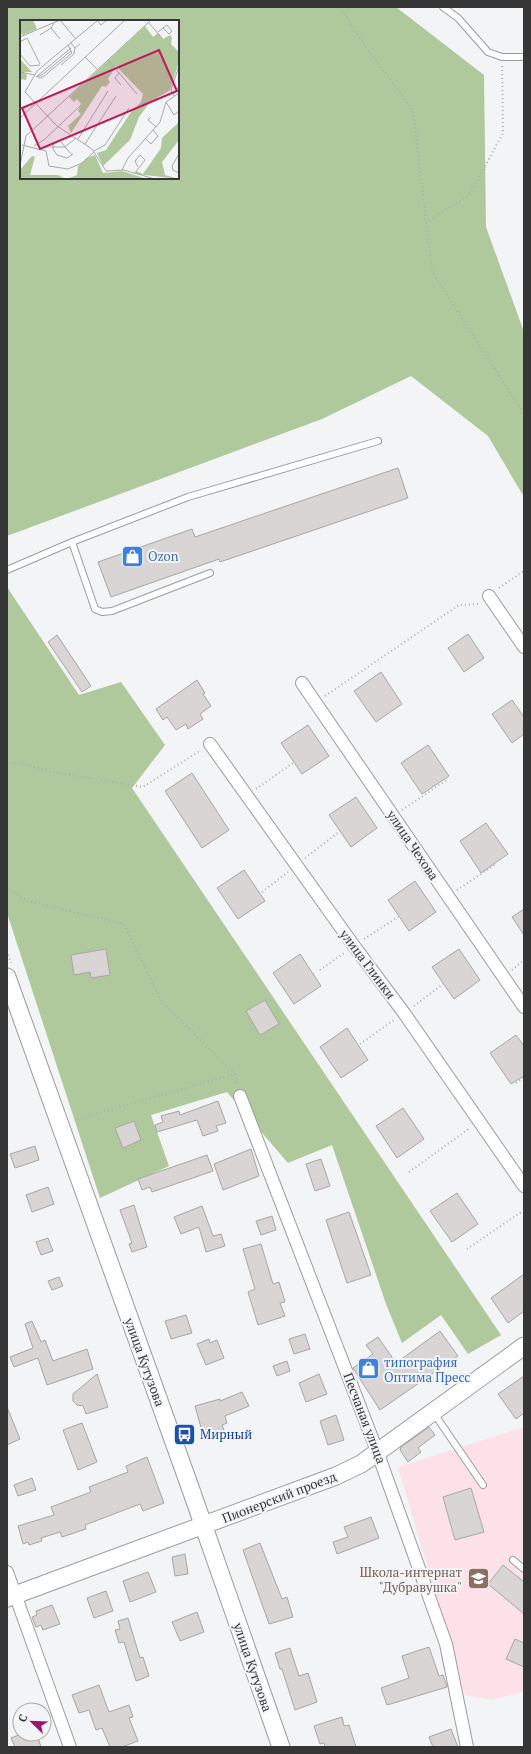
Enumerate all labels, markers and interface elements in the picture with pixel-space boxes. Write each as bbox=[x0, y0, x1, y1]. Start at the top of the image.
inset map bbox=[20, 20, 179, 179]
shop icon: Ozon bbox=[120, 543, 146, 569]
place label: Ozon bbox=[148, 547, 179, 565]
street label: улица Чехова bbox=[382, 806, 443, 884]
street label: улица Глинки bbox=[335, 925, 400, 1002]
street label: улица Кутузова bbox=[120, 1314, 170, 1409]
place label: типография Оптима Пресс bbox=[384, 1353, 470, 1386]
shop icon: типография Оптима Пресс bbox=[356, 1356, 382, 1382]
street label: Песчаная улица bbox=[339, 1370, 391, 1466]
bus stop icon: Мирный bbox=[172, 1421, 198, 1447]
place label: Мирный bbox=[200, 1425, 252, 1443]
street label: Пионерский проезд bbox=[219, 1467, 339, 1527]
place label: Школа-интернат "Дубравушка" bbox=[360, 1563, 463, 1596]
school or university icon: Школа-интернат "Дубравушка" bbox=[465, 1566, 491, 1592]
street label: улица Кутузова bbox=[229, 1619, 277, 1714]
north arrow bbox=[12, 1702, 52, 1742]
text: С bbox=[15, 1712, 31, 1724]

